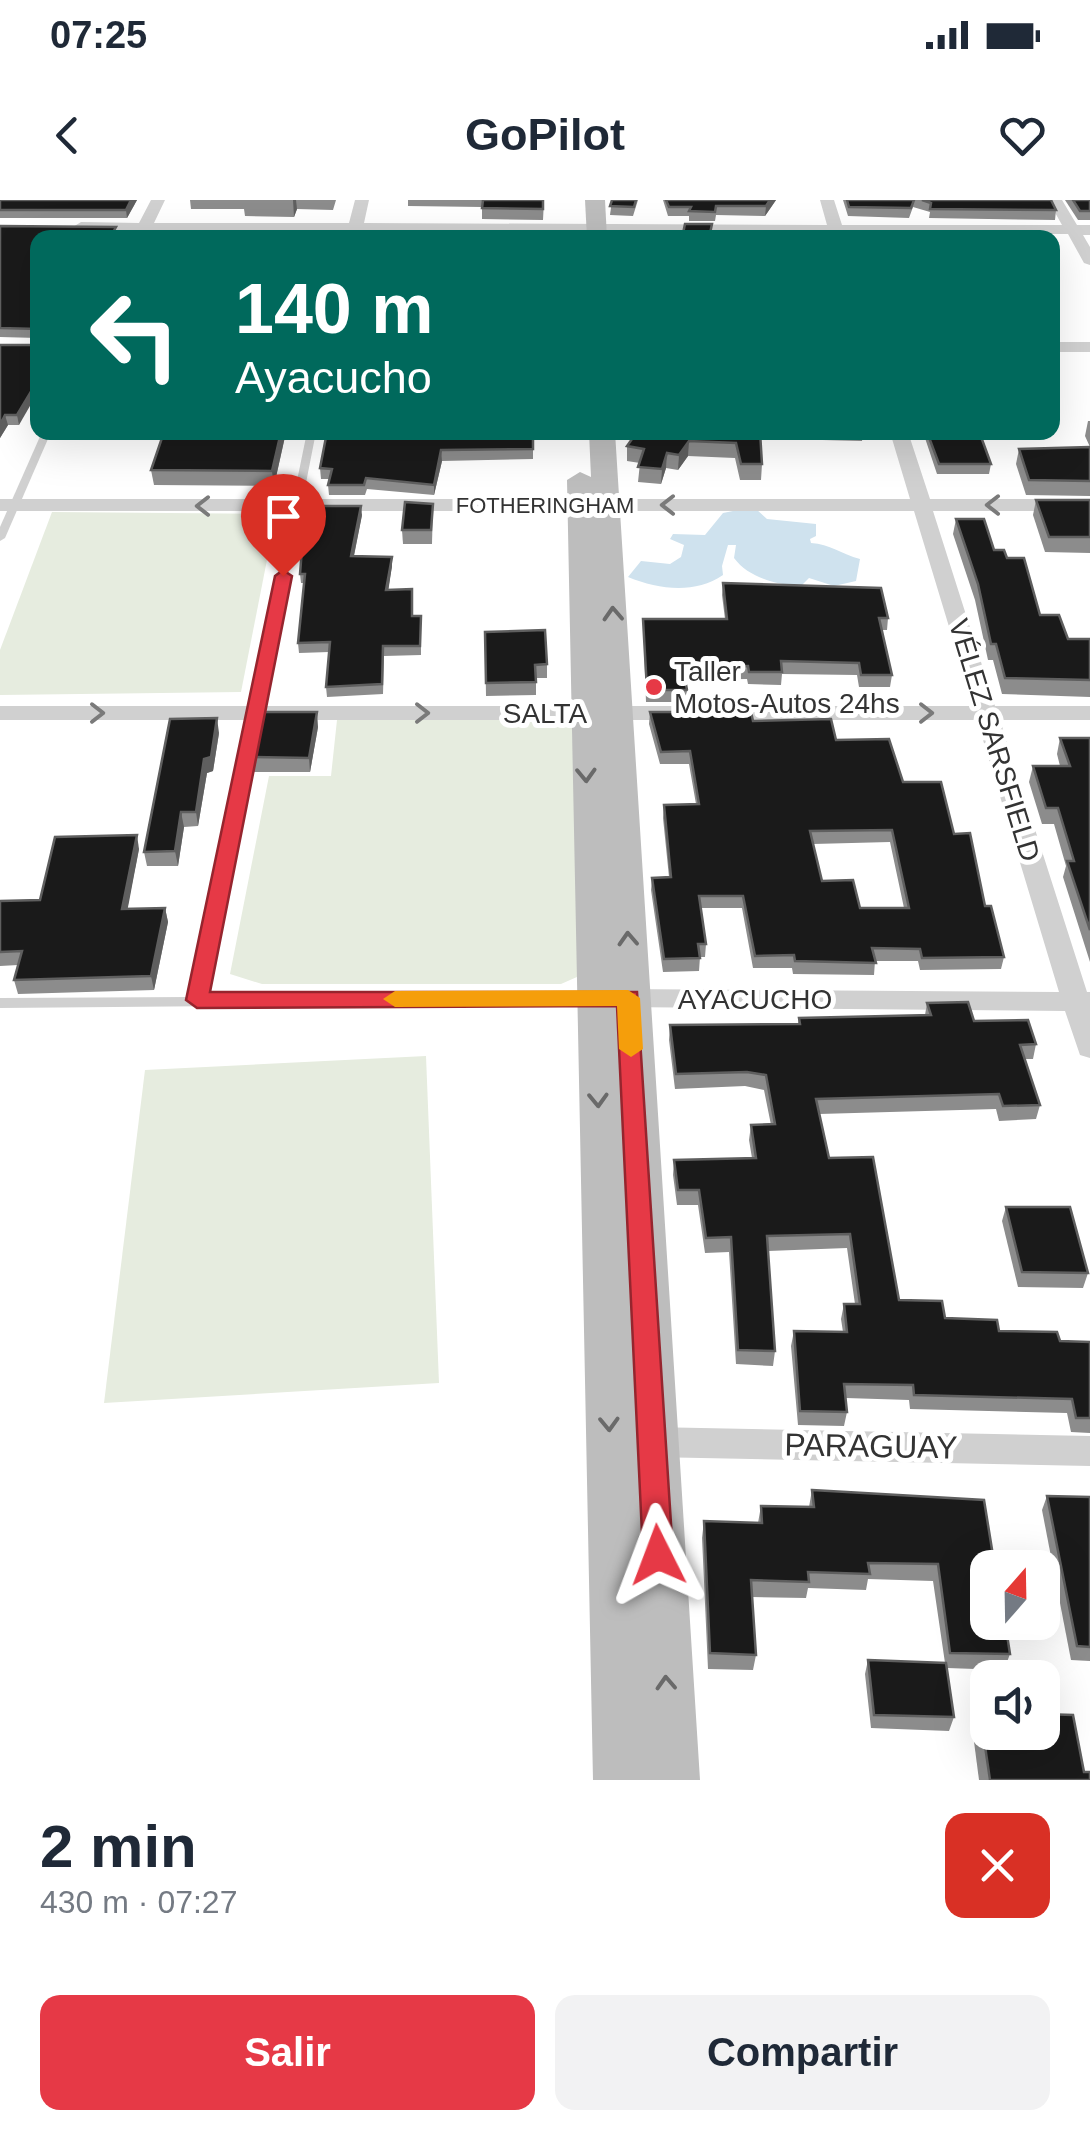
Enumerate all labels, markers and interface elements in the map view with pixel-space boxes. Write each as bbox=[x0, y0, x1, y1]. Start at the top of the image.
text: 07:25 bbox=[50, 14, 147, 56]
icon: back bbox=[40, 108, 95, 163]
icon: heart bbox=[995, 108, 1050, 163]
text: GoPilot bbox=[465, 109, 625, 160]
icon: left bbox=[70, 270, 200, 400]
text: 140 m bbox=[235, 270, 433, 348]
text: Ayacucho bbox=[235, 352, 432, 403]
pin bbox=[241, 474, 326, 577]
icon: arrive bbox=[256, 489, 311, 544]
street label: FOTHERINGHAM bbox=[456, 493, 634, 518]
one-way arrow bbox=[659, 494, 674, 516]
one-way arrow bbox=[984, 494, 1000, 515]
one-way arrow bbox=[194, 495, 210, 517]
one-way arrow bbox=[603, 606, 624, 622]
street label: VÉLEZ SARSFIELD bbox=[943, 615, 1046, 865]
place label: Taller Motos-Autos 24hs bbox=[674, 656, 900, 719]
marker: Taller Motos-Autos 24hs bbox=[643, 676, 665, 698]
street label: SALTA bbox=[503, 698, 588, 729]
one-way arrow bbox=[90, 702, 106, 724]
one-way arrow bbox=[416, 702, 431, 724]
one-way arrow bbox=[918, 702, 934, 724]
one-way arrow bbox=[576, 767, 597, 783]
one-way arrow bbox=[617, 930, 638, 946]
street label: AYACUCHO bbox=[678, 984, 832, 1015]
one-way arrow bbox=[587, 1092, 608, 1108]
one-way arrow bbox=[598, 1417, 619, 1433]
street label: PARAGUAY bbox=[784, 1426, 958, 1466]
position arrow bbox=[606, 1503, 710, 1607]
north arrow bbox=[970, 1550, 1060, 1640]
map controls bbox=[970, 1550, 1060, 1750]
button: sound bbox=[970, 1660, 1060, 1750]
one-way arrow bbox=[656, 1674, 677, 1690]
text: 2 min bbox=[40, 1813, 197, 1880]
button: close bbox=[945, 1813, 1050, 1918]
text: 430 m · 07:27 bbox=[40, 1884, 237, 1920]
button: Salir bbox=[40, 1995, 535, 2110]
button: Compartir bbox=[555, 1995, 1050, 2110]

